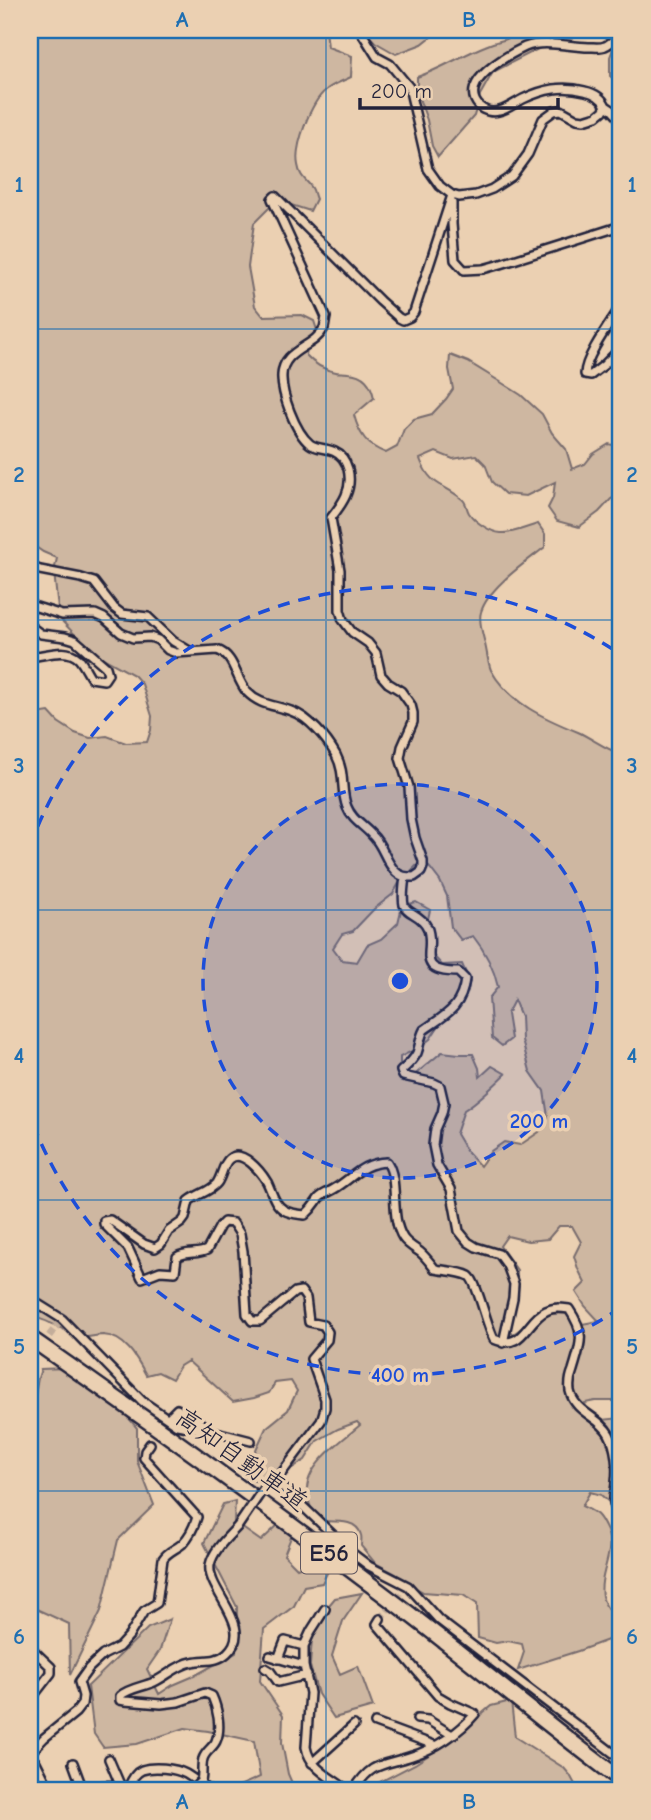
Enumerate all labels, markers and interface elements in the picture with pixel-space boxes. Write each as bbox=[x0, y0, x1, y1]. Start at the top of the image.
text: A bbox=[176, 6, 189, 33]
text: B bbox=[462, 6, 476, 33]
scale bar bbox=[360, 66, 558, 110]
text: 200 m bbox=[371, 79, 432, 103]
text: 1 bbox=[14, 171, 24, 198]
text: 1 bbox=[627, 171, 637, 198]
text: 2 bbox=[13, 461, 25, 488]
text: 2 bbox=[626, 461, 638, 488]
text: 3 bbox=[13, 752, 25, 779]
text: 3 bbox=[626, 752, 638, 779]
centre of rings bbox=[388, 969, 412, 993]
text: 4 bbox=[14, 1042, 25, 1069]
text: 4 bbox=[627, 1042, 638, 1069]
text: 200 m bbox=[510, 1109, 568, 1133]
text: 5 bbox=[13, 1333, 25, 1360]
text: 5 bbox=[626, 1333, 638, 1360]
text: 400 m bbox=[371, 1363, 429, 1387]
street label: 高知自動車道 bbox=[169, 1402, 313, 1518]
road number: E56 bbox=[301, 1532, 357, 1574]
text: 6 bbox=[13, 1623, 25, 1650]
text: 6 bbox=[626, 1623, 638, 1650]
text: A bbox=[176, 1788, 189, 1815]
text: B bbox=[462, 1788, 476, 1815]

